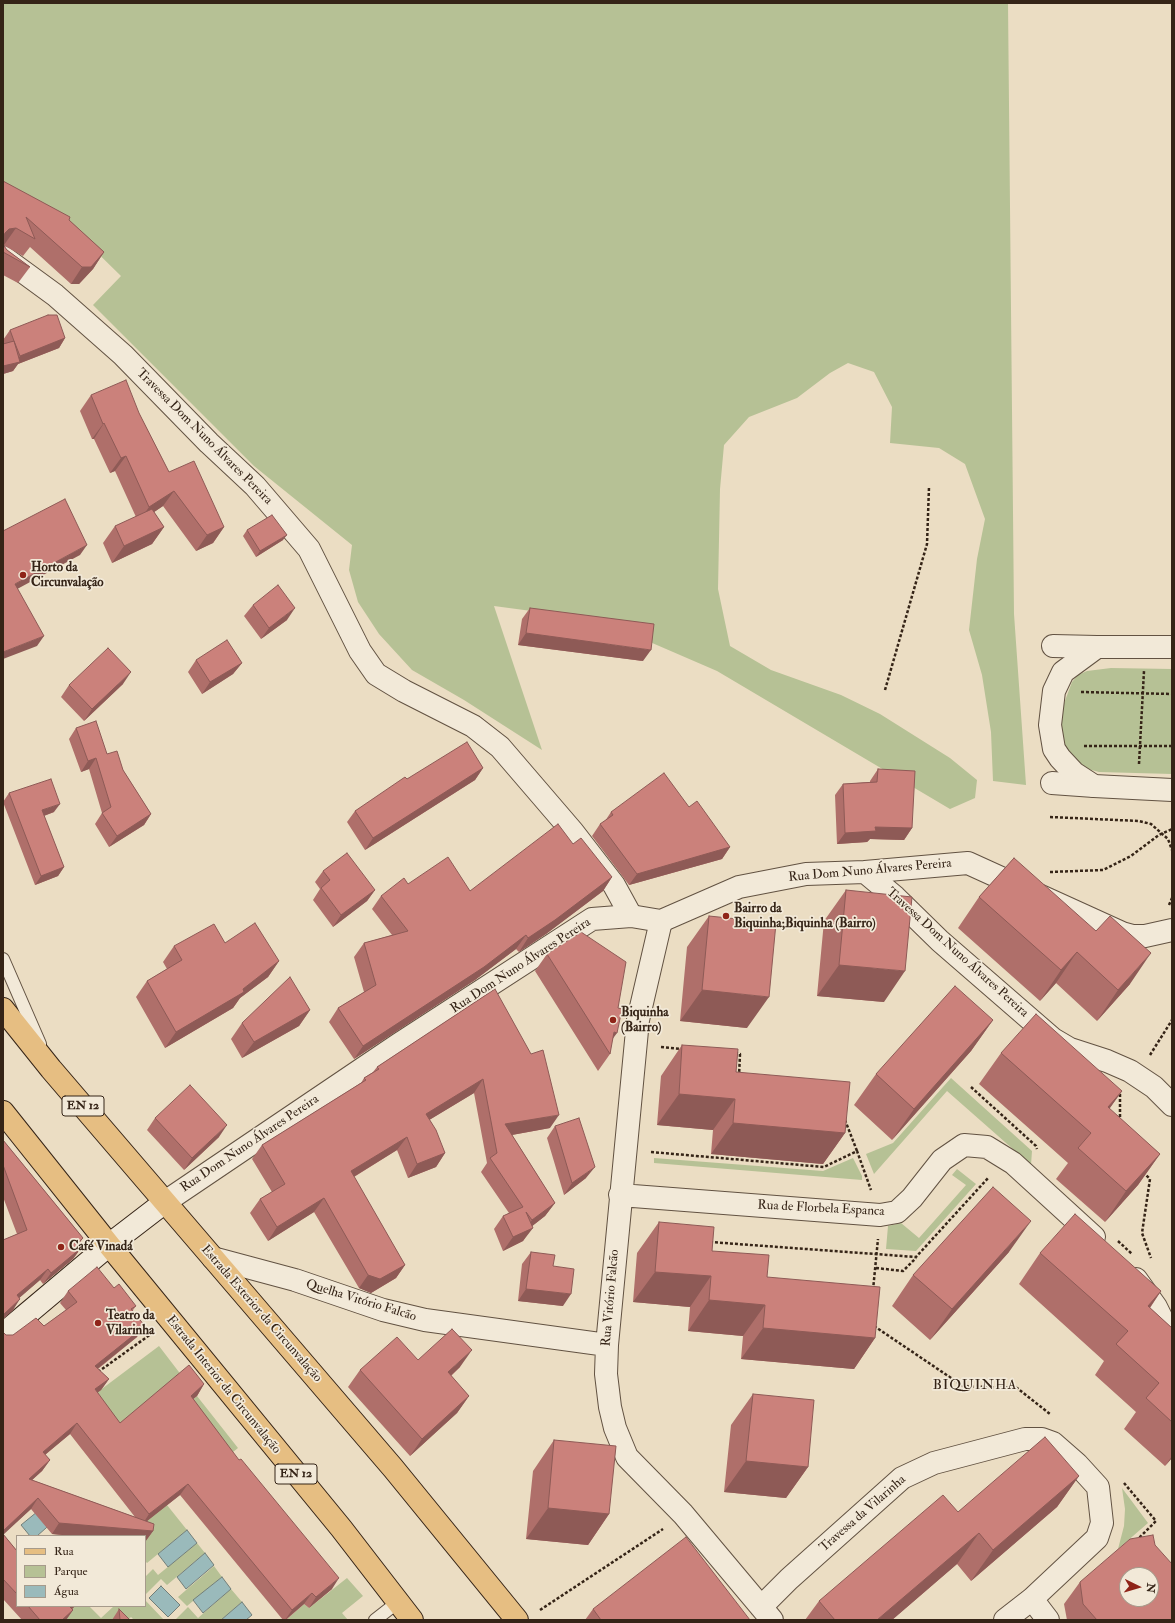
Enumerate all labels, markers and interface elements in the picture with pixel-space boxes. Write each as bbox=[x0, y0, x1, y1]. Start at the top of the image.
street label: Travessa Dom Nuno Álvares Pereira bbox=[133, 366, 275, 508]
place label: Horto da Circunvalação bbox=[31, 560, 104, 591]
marker: Horto da Circunvalação bbox=[18, 570, 28, 580]
street label: Rua Dom Nuno Álvares Pereira bbox=[788, 856, 952, 886]
street label: Travessa Dom Nuno Álvares Pereira bbox=[883, 885, 1031, 1021]
place label: Bairro da Biquinha;Biquinha (Bairro) bbox=[734, 901, 876, 932]
marker: Bairro da Biquinha;Biquinha (Bairro) bbox=[721, 911, 731, 921]
street label: Rua Dom Nuno Álvares Pereira bbox=[448, 915, 594, 1017]
place label: Biquinha (Bairro) bbox=[621, 1005, 669, 1036]
marker: Biquinha (Bairro) bbox=[608, 1015, 618, 1025]
street label: Rua Dom Nuno Álvares Pereira bbox=[178, 1092, 322, 1196]
road number: EN 12 bbox=[62, 1096, 104, 1116]
street label: Rua de Florbela Espanca bbox=[757, 1198, 885, 1220]
place label: Café Vinadá bbox=[69, 1239, 133, 1255]
marker: Café Vinadá bbox=[56, 1242, 66, 1252]
street label: Estrada Exterior da Circunvalação bbox=[197, 1242, 325, 1386]
street label: Rua Vitório Falcão bbox=[599, 1249, 623, 1347]
street label: Quelha Vitório Falcão bbox=[304, 1277, 418, 1325]
place label: Teatro da Vilarinha bbox=[106, 1308, 155, 1339]
street label: Estrada Interior da Circunvalação bbox=[162, 1313, 284, 1457]
marker: Teatro da Vilarinha bbox=[93, 1318, 103, 1328]
district label: BIQUINHA bbox=[933, 1378, 1017, 1394]
road number: EN 12 bbox=[275, 1464, 317, 1484]
street label: Travessa da Vilarinha bbox=[817, 1472, 909, 1556]
legend bbox=[16, 1535, 146, 1607]
text: Rua bbox=[54, 1544, 74, 1559]
text: Parque bbox=[54, 1564, 88, 1579]
north arrow bbox=[1119, 1567, 1159, 1607]
text: N bbox=[1144, 1583, 1157, 1593]
text: Água bbox=[54, 1584, 79, 1599]

